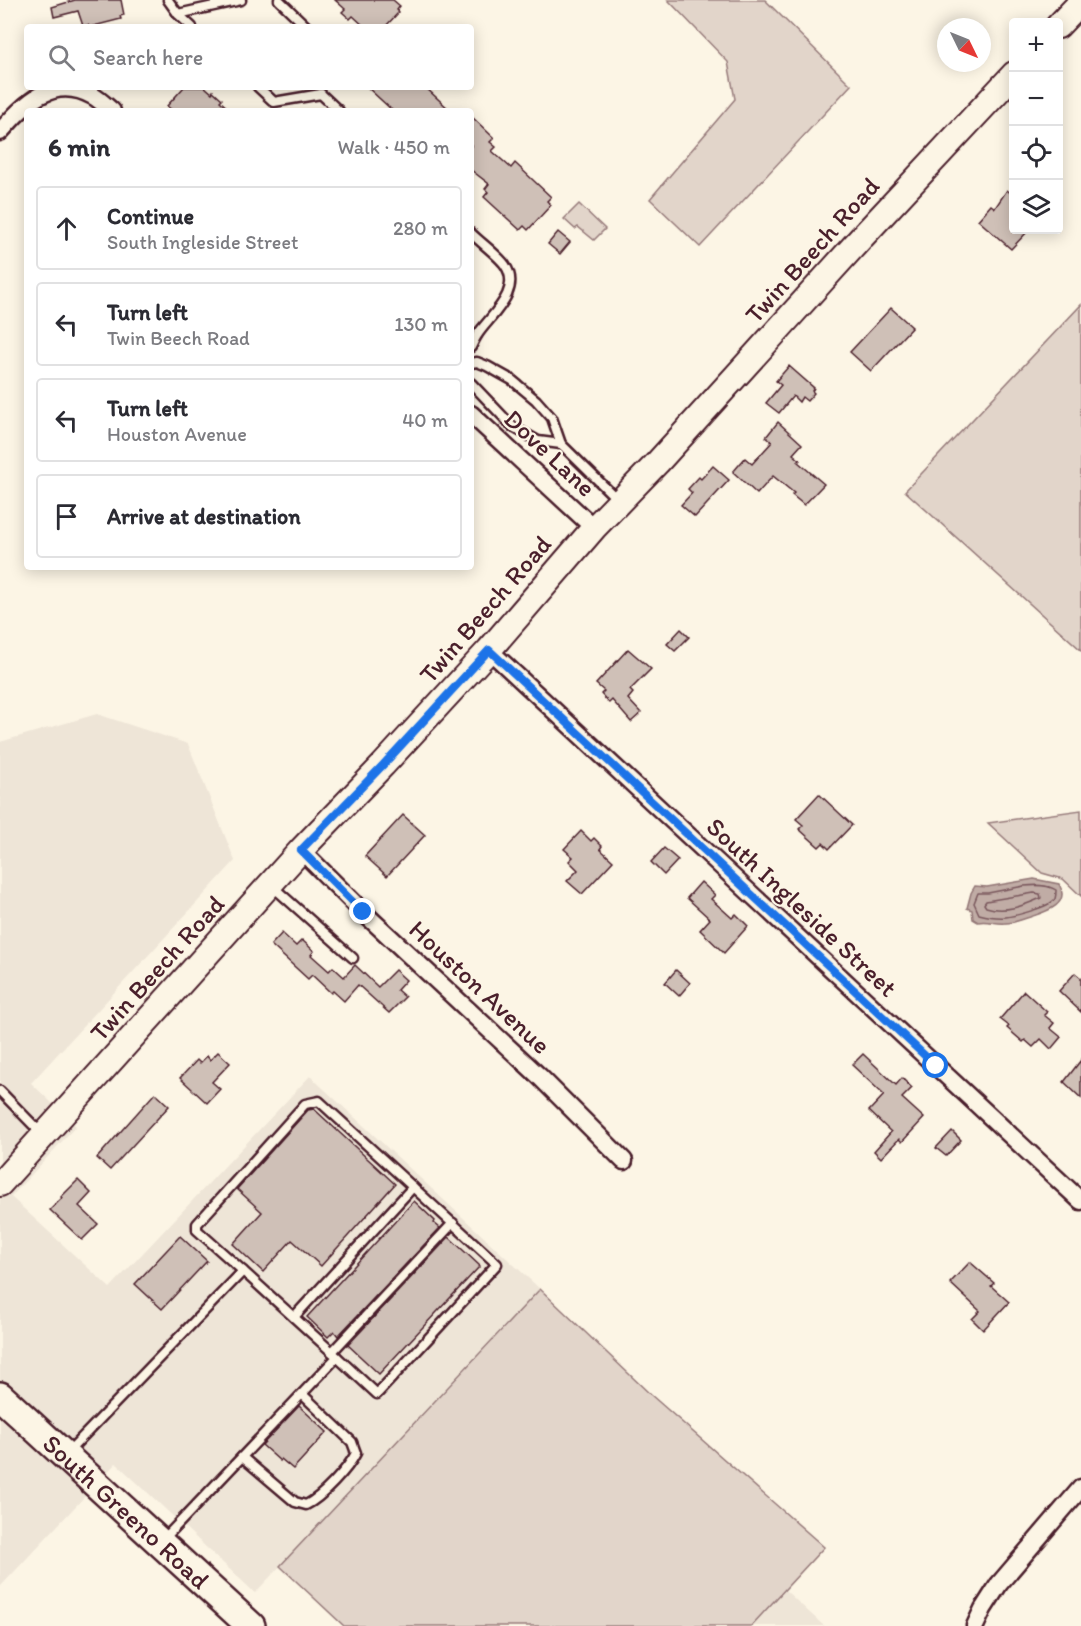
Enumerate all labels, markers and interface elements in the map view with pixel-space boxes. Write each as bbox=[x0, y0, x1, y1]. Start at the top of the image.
north arrow bbox=[937, 18, 991, 72]
map controls bbox=[1009, 18, 1063, 234]
button: + bbox=[1009, 18, 1063, 72]
search box bbox=[24, 24, 474, 90]
icon: search bbox=[45, 41, 78, 74]
text: Search here bbox=[93, 44, 203, 71]
button: − bbox=[1009, 72, 1063, 126]
button: locate bbox=[1009, 126, 1063, 180]
text: 6 min bbox=[48, 131, 110, 163]
text: Walk · 450 m bbox=[337, 135, 450, 159]
street label: Twin Beech Road bbox=[738, 170, 886, 330]
button: layers bbox=[1009, 180, 1063, 234]
text: Continue bbox=[107, 203, 194, 230]
icon: ahead bbox=[50, 212, 83, 245]
text: 280 m bbox=[393, 216, 448, 240]
text: South Ingleside Street bbox=[107, 230, 298, 254]
text: Turn left bbox=[107, 299, 188, 326]
icon: left bbox=[50, 308, 83, 341]
text: 130 m bbox=[394, 312, 448, 336]
text: Twin Beech Road bbox=[107, 326, 250, 350]
text: Turn left bbox=[107, 395, 188, 422]
street label: Dove Lane bbox=[498, 403, 602, 503]
icon: left bbox=[50, 404, 83, 437]
text: 40 m bbox=[402, 408, 448, 432]
text: Houston Avenue bbox=[107, 422, 247, 446]
icon: arrive bbox=[50, 500, 83, 533]
text: Arrive at destination bbox=[107, 503, 301, 530]
street label: Twin Beech Road bbox=[412, 528, 558, 690]
street label: South Ingleside Street bbox=[700, 810, 904, 1004]
street label: Twin Beech Road bbox=[83, 888, 231, 1048]
route end bbox=[349, 898, 375, 924]
street label: Houston Avenue bbox=[403, 913, 557, 1061]
route start bbox=[922, 1052, 948, 1078]
street label: South Greeno Road bbox=[36, 1427, 216, 1596]

